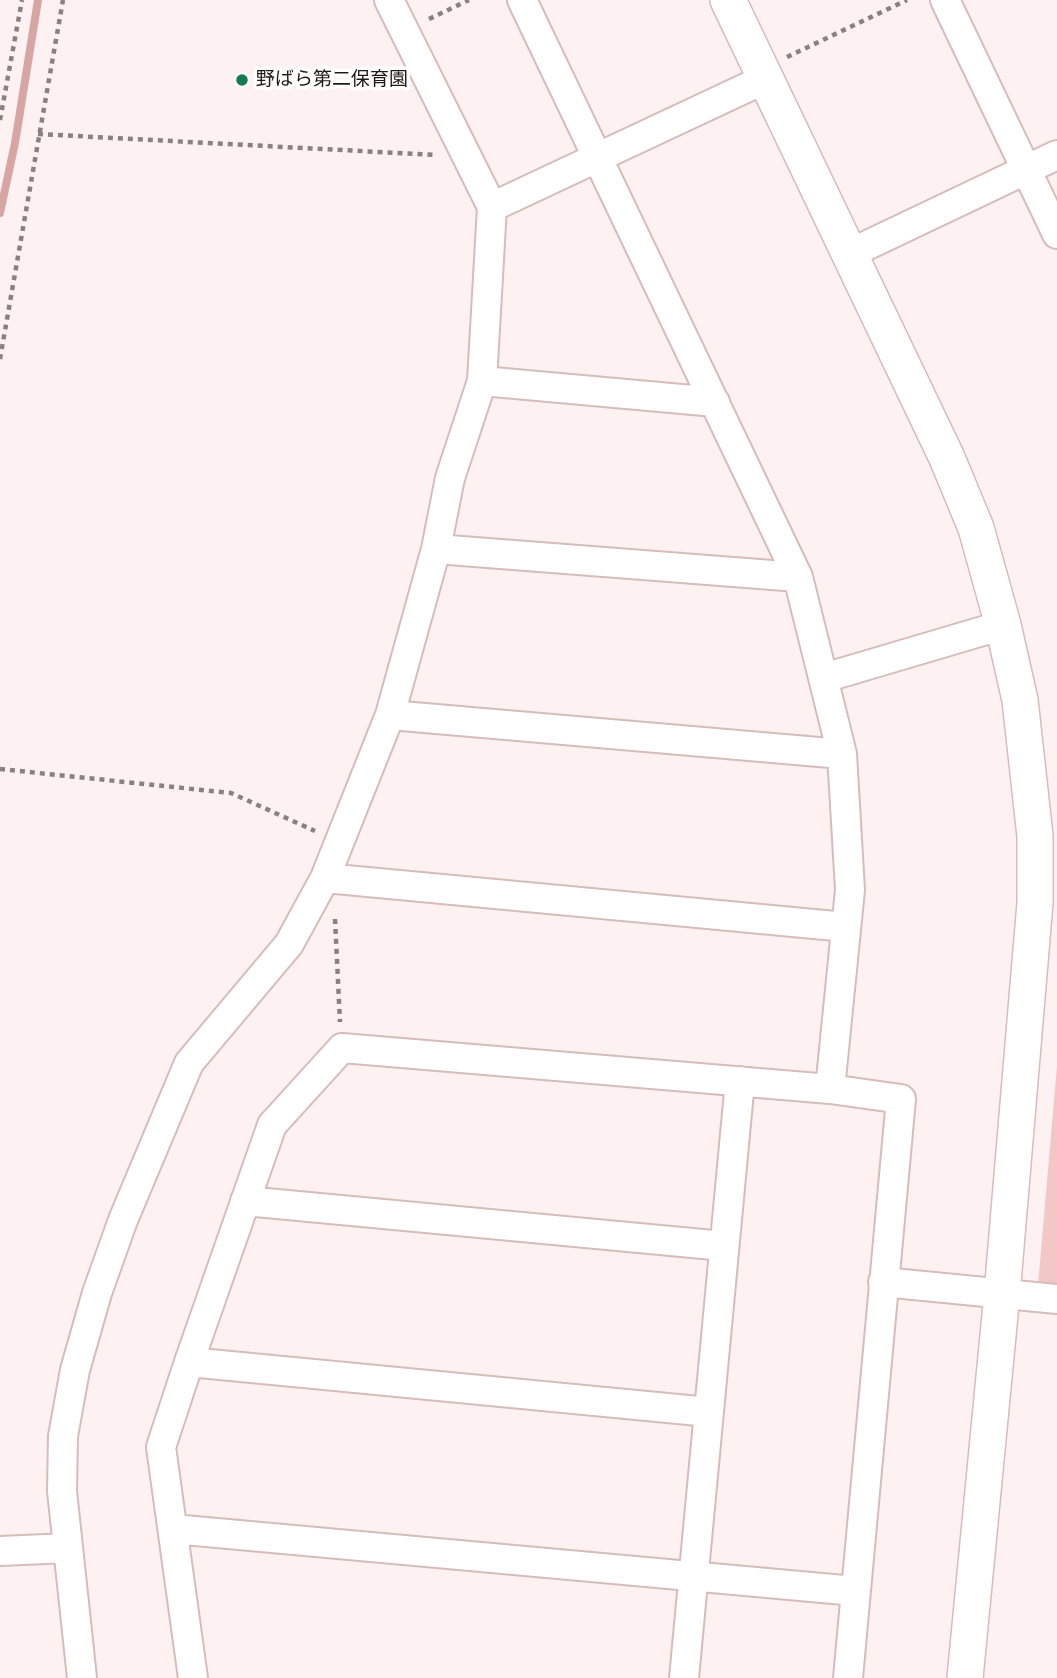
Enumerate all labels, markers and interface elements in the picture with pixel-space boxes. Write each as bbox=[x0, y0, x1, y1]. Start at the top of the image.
place label: 野ばら第二保育園 bbox=[256, 69, 408, 91]
marker: 野ばら第二保育園 bbox=[234, 72, 250, 88]

